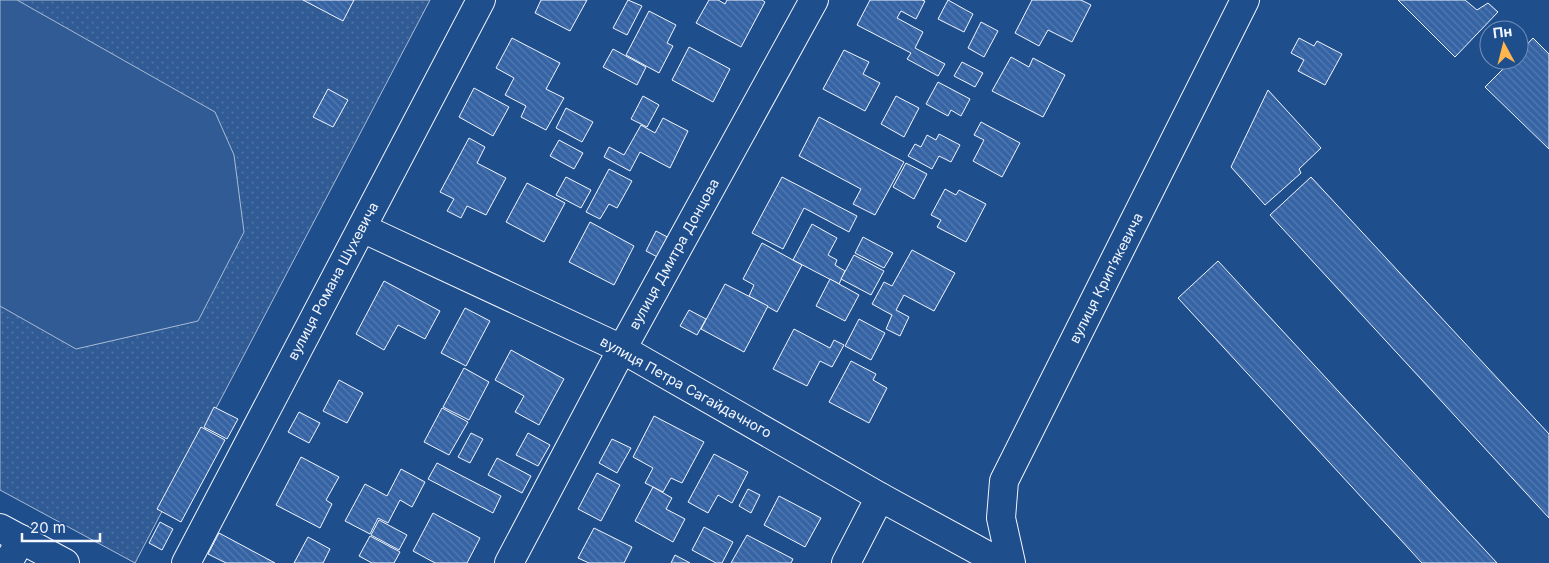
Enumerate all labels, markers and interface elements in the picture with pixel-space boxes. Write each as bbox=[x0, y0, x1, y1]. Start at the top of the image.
north arrow bbox=[1479, 20, 1529, 70]
text: Пн bbox=[1492, 22, 1513, 41]
street label: вулиця Дмитра Донцова bbox=[625, 175, 722, 332]
street label: вулиця Романа Шухевича bbox=[284, 199, 381, 363]
street label: вулиця Крипʼякевича bbox=[1065, 210, 1146, 346]
street label: вулиця Петра Сагайдачного bbox=[598, 332, 775, 441]
scale bar bbox=[22, 510, 100, 542]
text: 20 m bbox=[30, 518, 66, 537]

